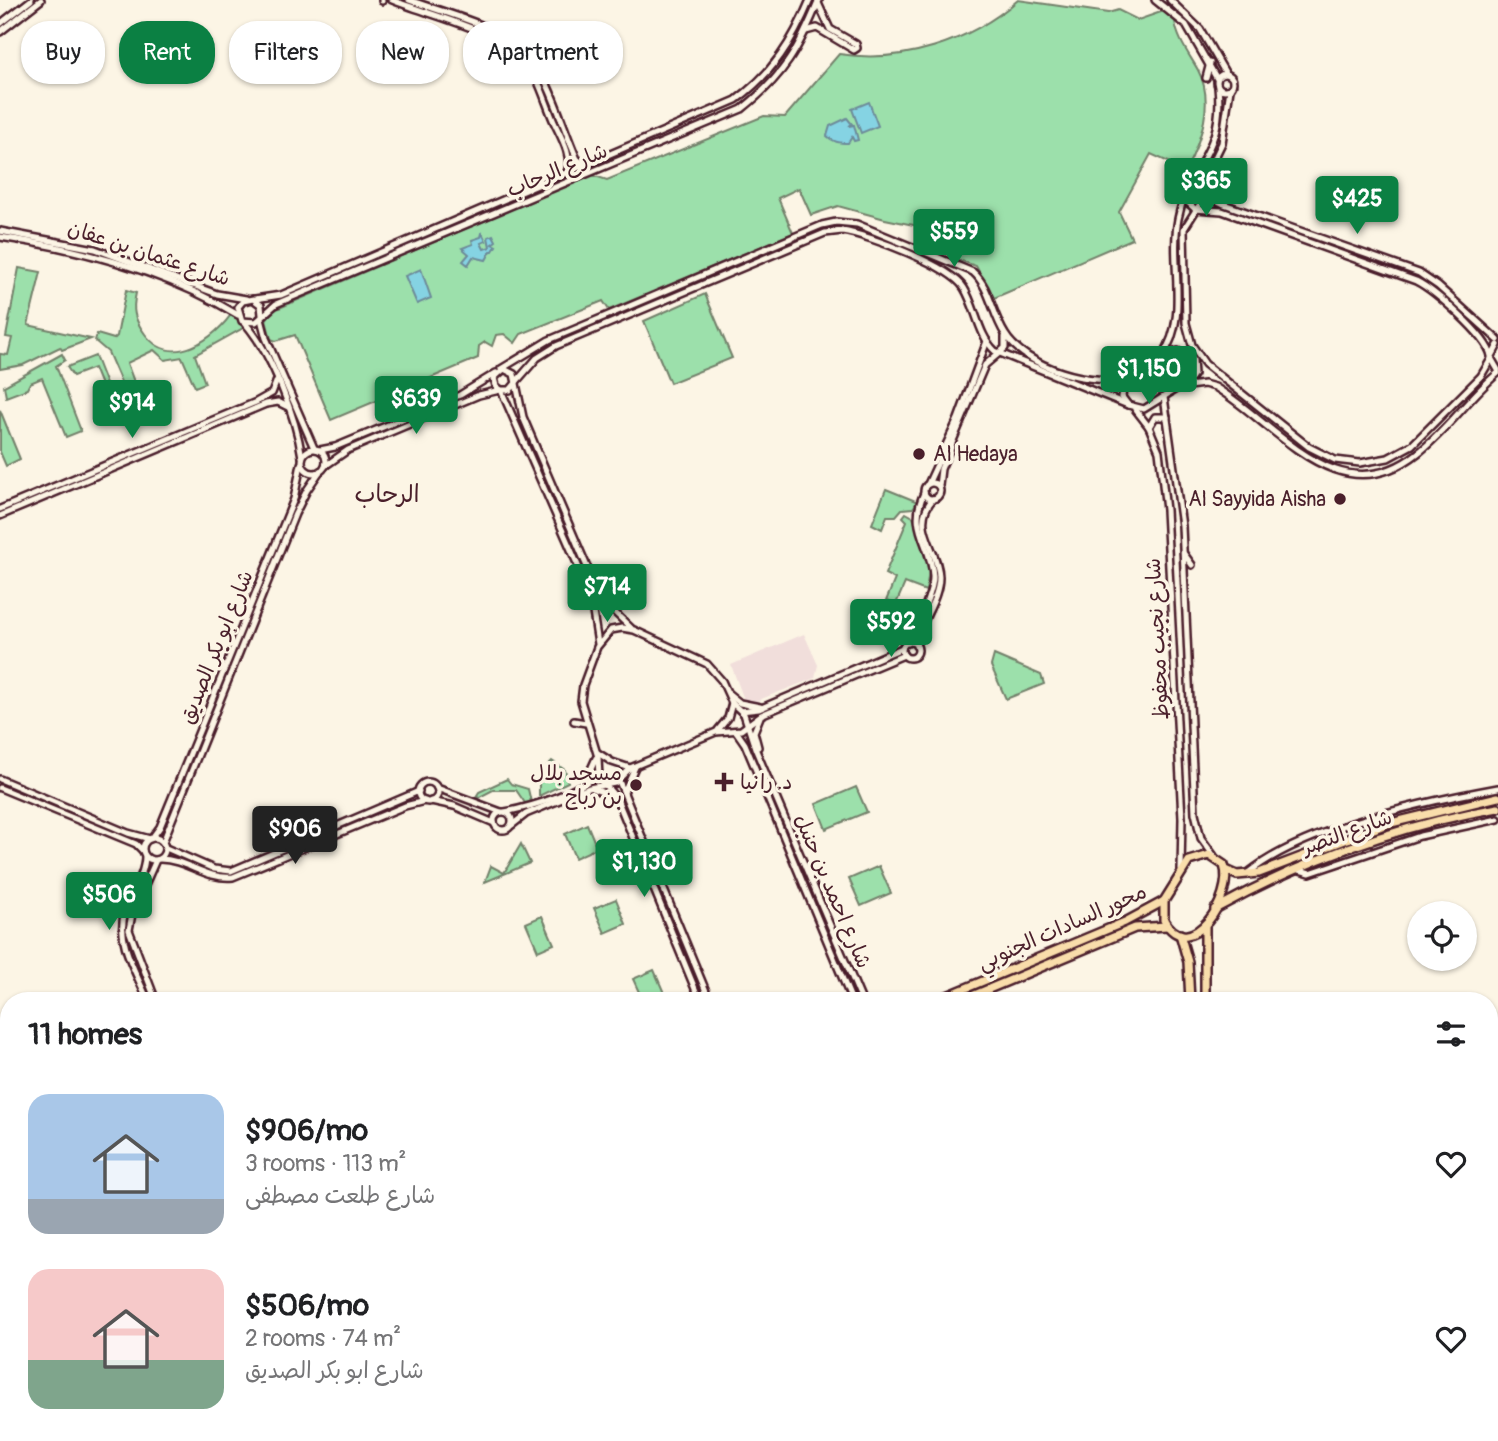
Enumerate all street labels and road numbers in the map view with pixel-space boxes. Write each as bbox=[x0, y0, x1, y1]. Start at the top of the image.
street label: شارع الرحاب bbox=[503, 137, 612, 205]
street label: شارع عثمان بن عفان bbox=[64, 215, 233, 293]
street label: شارع نجيب محفوظ bbox=[1140, 557, 1176, 721]
street label: شارع ابو بكر الصديق bbox=[173, 566, 260, 728]
street label: شارع النصر bbox=[1297, 804, 1396, 863]
street label: شارع احمد بن حنبل bbox=[787, 810, 877, 973]
street label: محور السادات الجنوبي bbox=[973, 878, 1153, 981]

